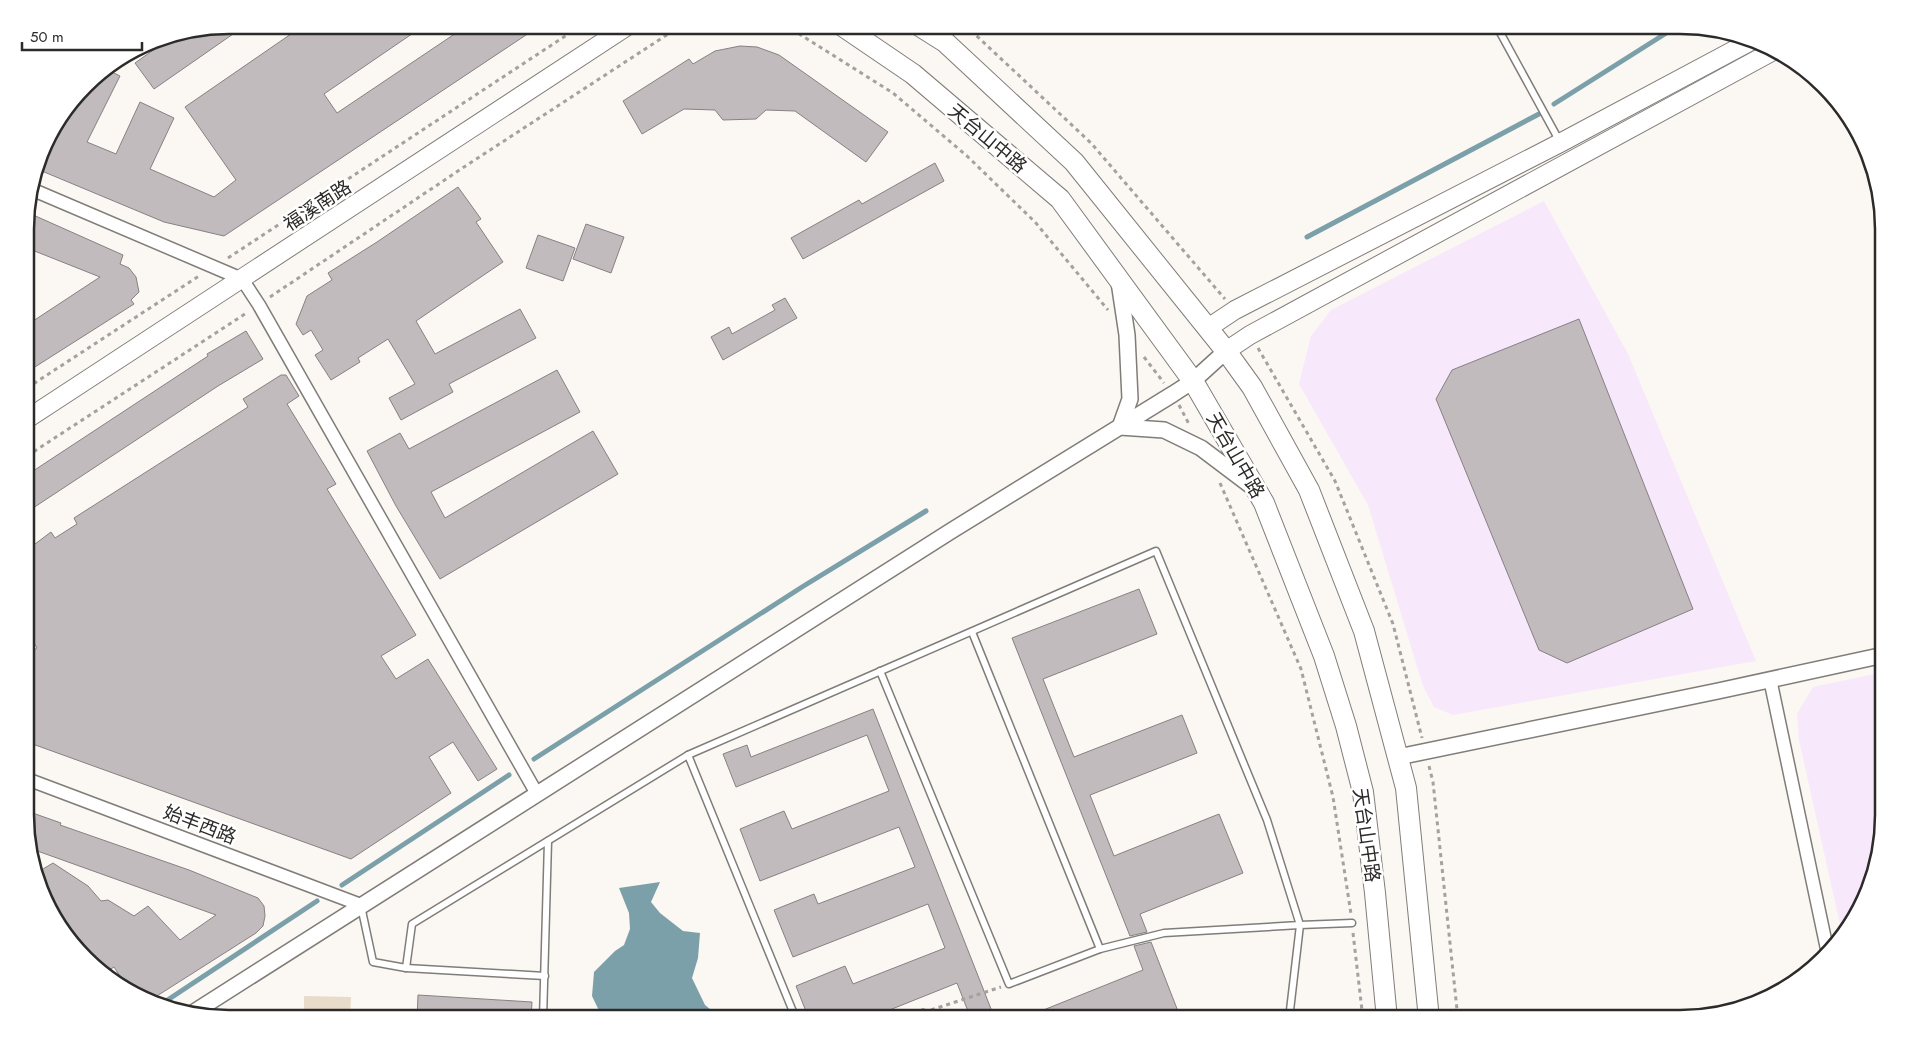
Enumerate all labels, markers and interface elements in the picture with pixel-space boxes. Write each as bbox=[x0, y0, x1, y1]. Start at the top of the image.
scale bar bbox=[22, 20, 142, 52]
text: 50 m bbox=[30, 26, 64, 48]
street label: 天台山中路 bbox=[943, 98, 1033, 179]
street label: 福溪南路 bbox=[278, 173, 357, 237]
street label: 天台山中路 bbox=[1200, 407, 1271, 503]
street label: 天台山中路 bbox=[1347, 786, 1386, 884]
street label: 始丰西路 bbox=[159, 798, 240, 851]

